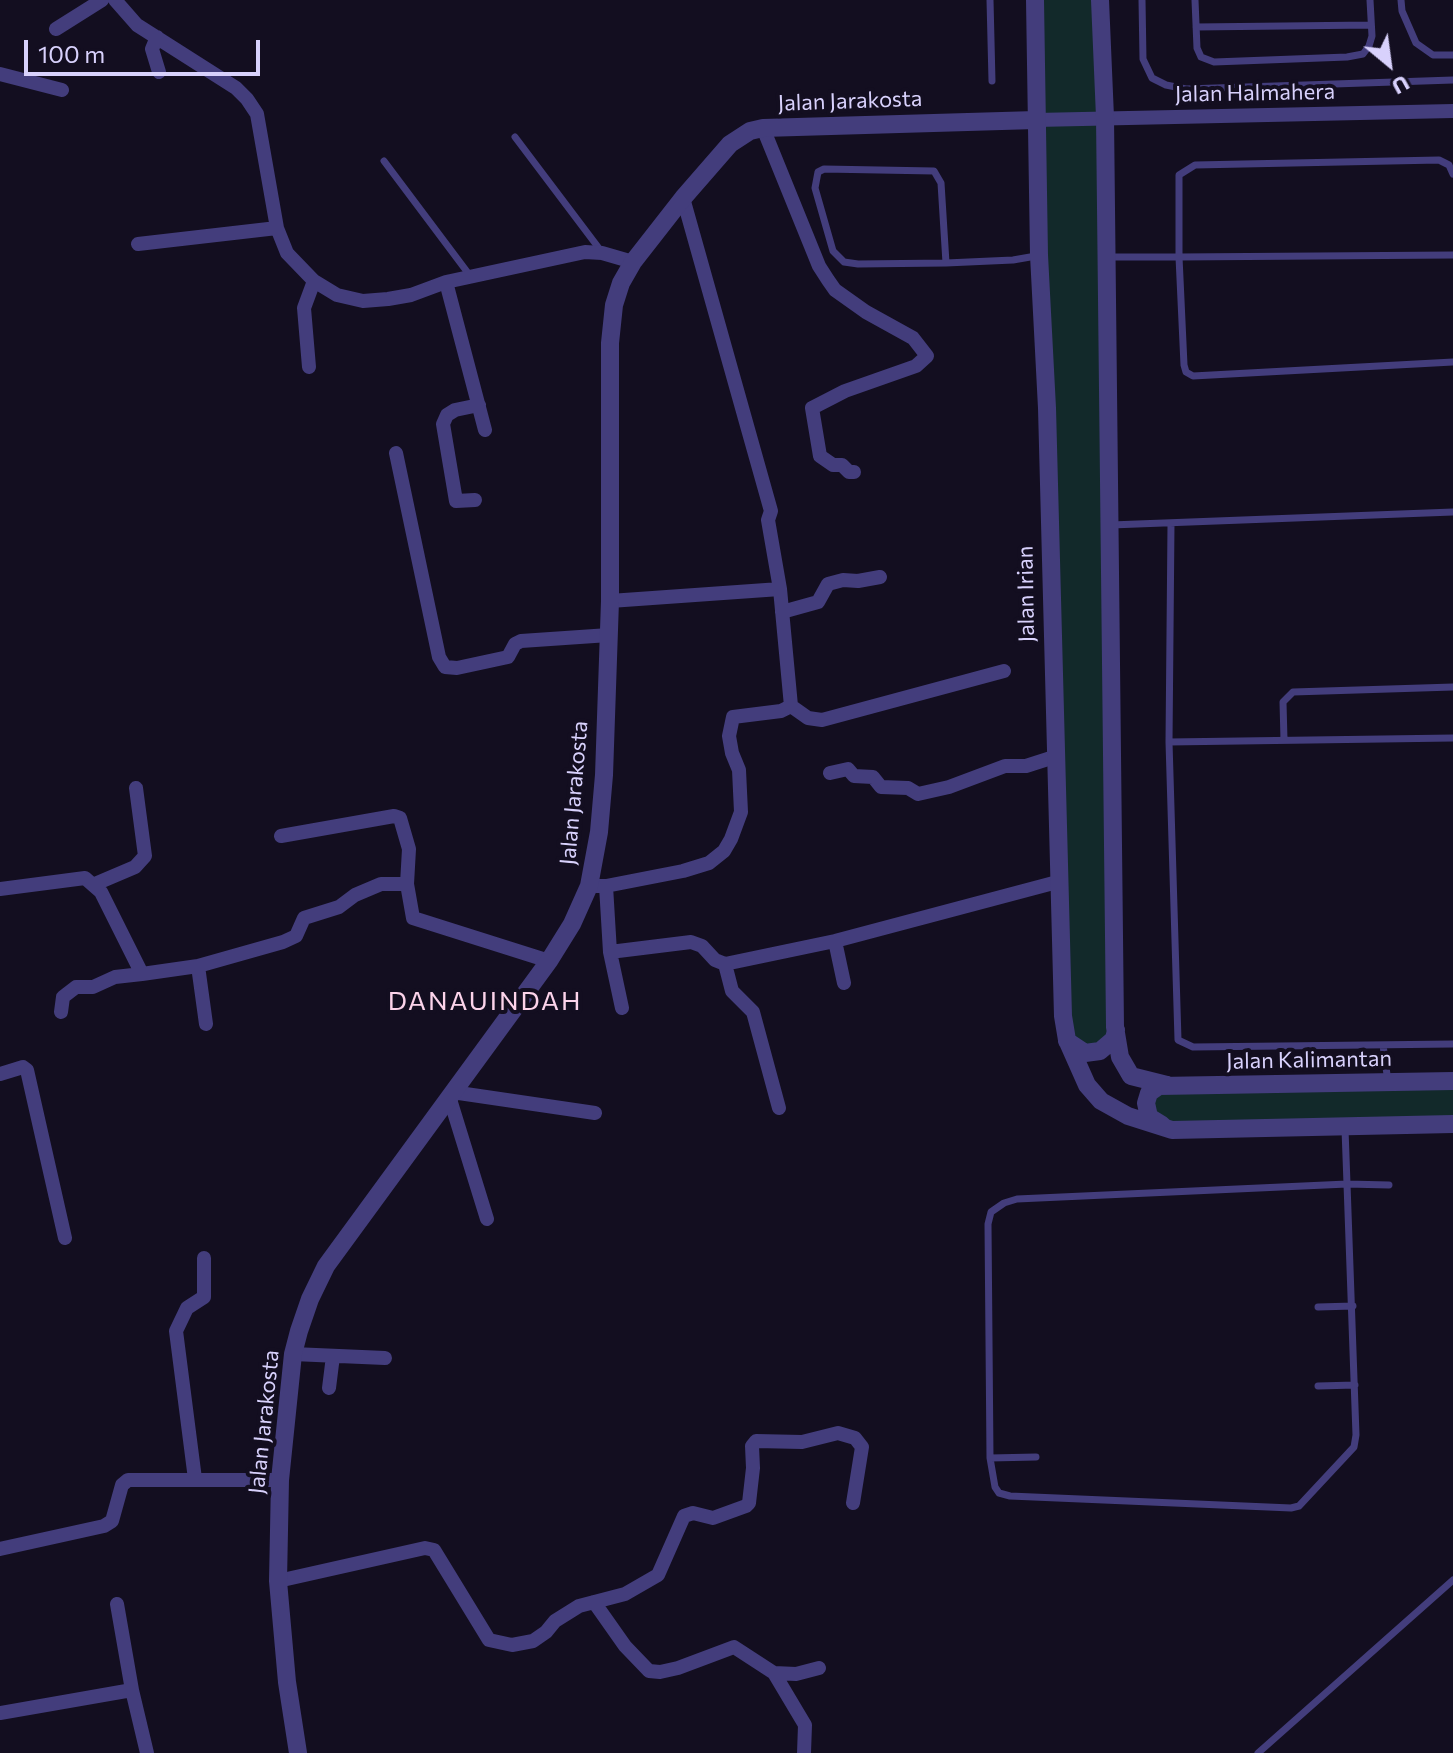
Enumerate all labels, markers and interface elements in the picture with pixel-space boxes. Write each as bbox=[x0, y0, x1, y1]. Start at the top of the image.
scale bar bbox=[28, 24, 264, 74]
north arrow bbox=[1349, 24, 1429, 104]
text: 100 m bbox=[38, 39, 105, 68]
text: U bbox=[1387, 70, 1414, 101]
street label: Jalan Halmahera bbox=[1175, 78, 1335, 108]
street label: Jalan Jarakosta bbox=[777, 85, 923, 117]
street label: Jalan Irian bbox=[1012, 546, 1040, 642]
street label: Jalan Jarakosta bbox=[555, 720, 593, 866]
district label: DANAUINDAH bbox=[388, 985, 582, 1017]
street label: Jalan Kalimantan bbox=[1226, 1045, 1392, 1075]
street label: Jalan Jarakosta bbox=[243, 1349, 285, 1495]

